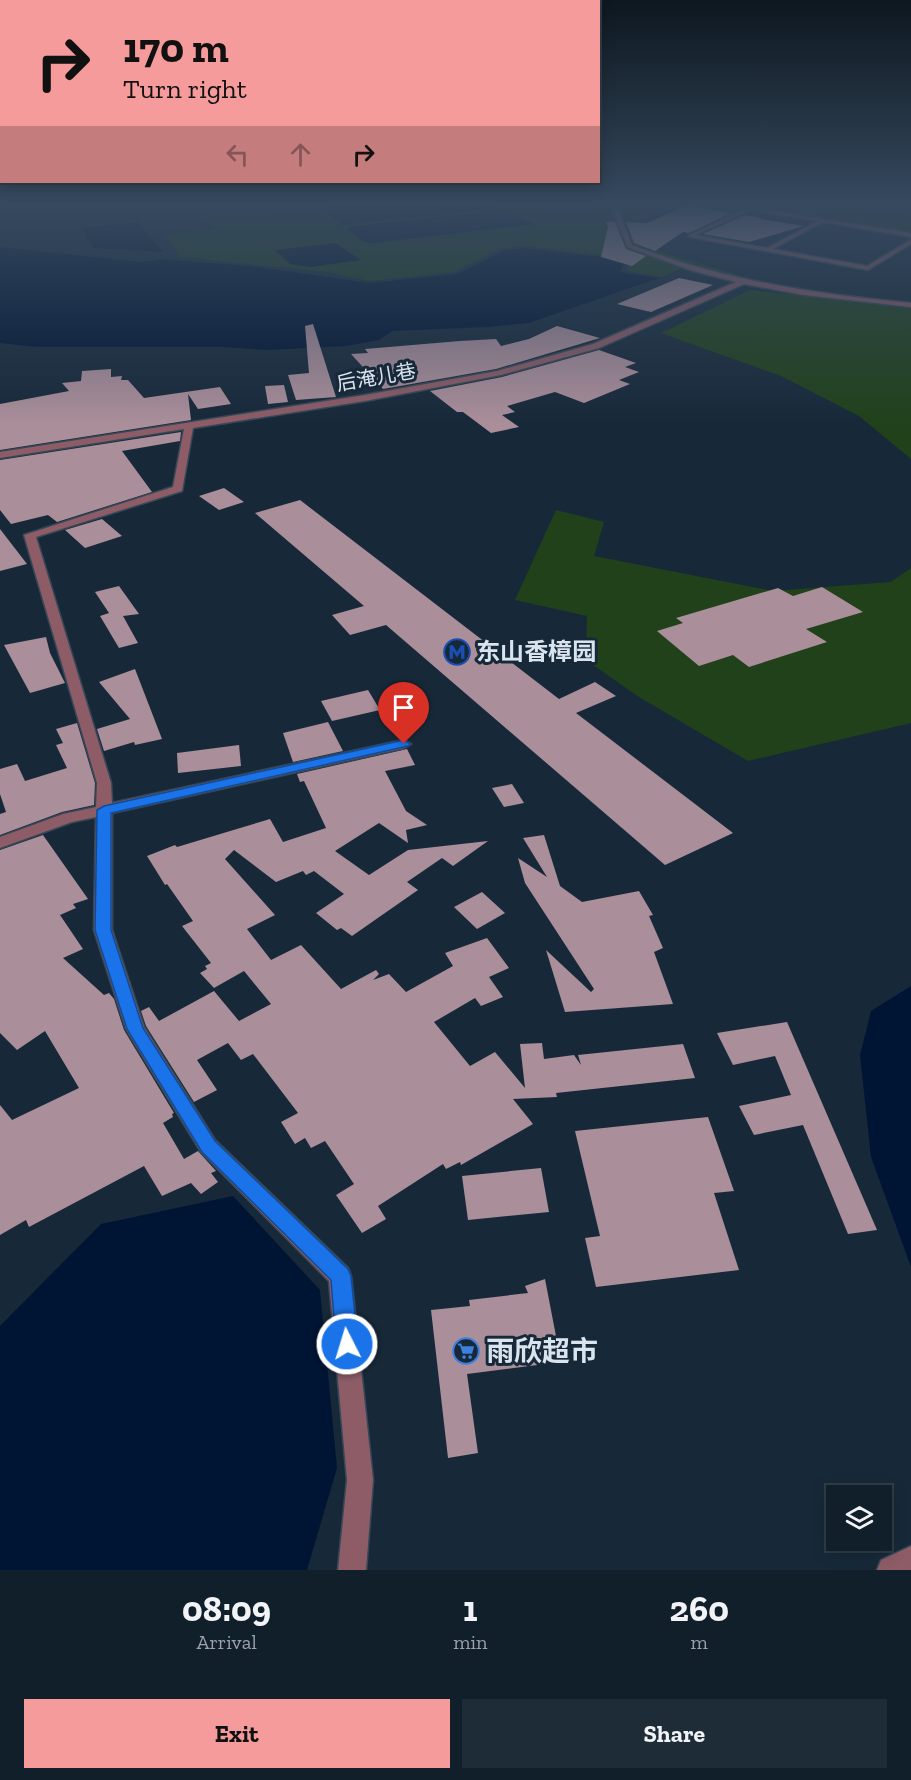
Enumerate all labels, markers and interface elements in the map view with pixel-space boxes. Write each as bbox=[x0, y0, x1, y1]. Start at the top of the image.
text: 170 m bbox=[123, 22, 229, 73]
icon: right bbox=[24, 24, 102, 102]
text: Turn right bbox=[123, 73, 247, 105]
icon: left bbox=[221, 138, 254, 171]
icon: ahead bbox=[284, 138, 317, 171]
icon: right bbox=[347, 138, 380, 171]
street label: 后淹儿巷 bbox=[335, 358, 417, 396]
metro station icon: 东山香樟园 bbox=[442, 637, 472, 667]
place label: 东山香樟园 bbox=[476, 637, 596, 666]
pin bbox=[378, 682, 429, 744]
icon: arrive bbox=[387, 691, 420, 724]
position arrow bbox=[315, 1312, 379, 1376]
place label: 雨欣超市 bbox=[486, 1335, 598, 1368]
supermarket icon: 雨欣超市 bbox=[451, 1336, 481, 1366]
map controls bbox=[826, 1485, 892, 1551]
button: layers bbox=[826, 1485, 892, 1551]
text: 08:09 bbox=[182, 1587, 271, 1630]
text: 1 bbox=[463, 1587, 478, 1630]
text: 260 bbox=[670, 1587, 729, 1630]
text: Arrival bbox=[196, 1630, 257, 1654]
text: min bbox=[453, 1630, 488, 1654]
text: m bbox=[691, 1630, 708, 1654]
button: Exit bbox=[24, 1699, 450, 1768]
button: Share bbox=[462, 1699, 887, 1768]

